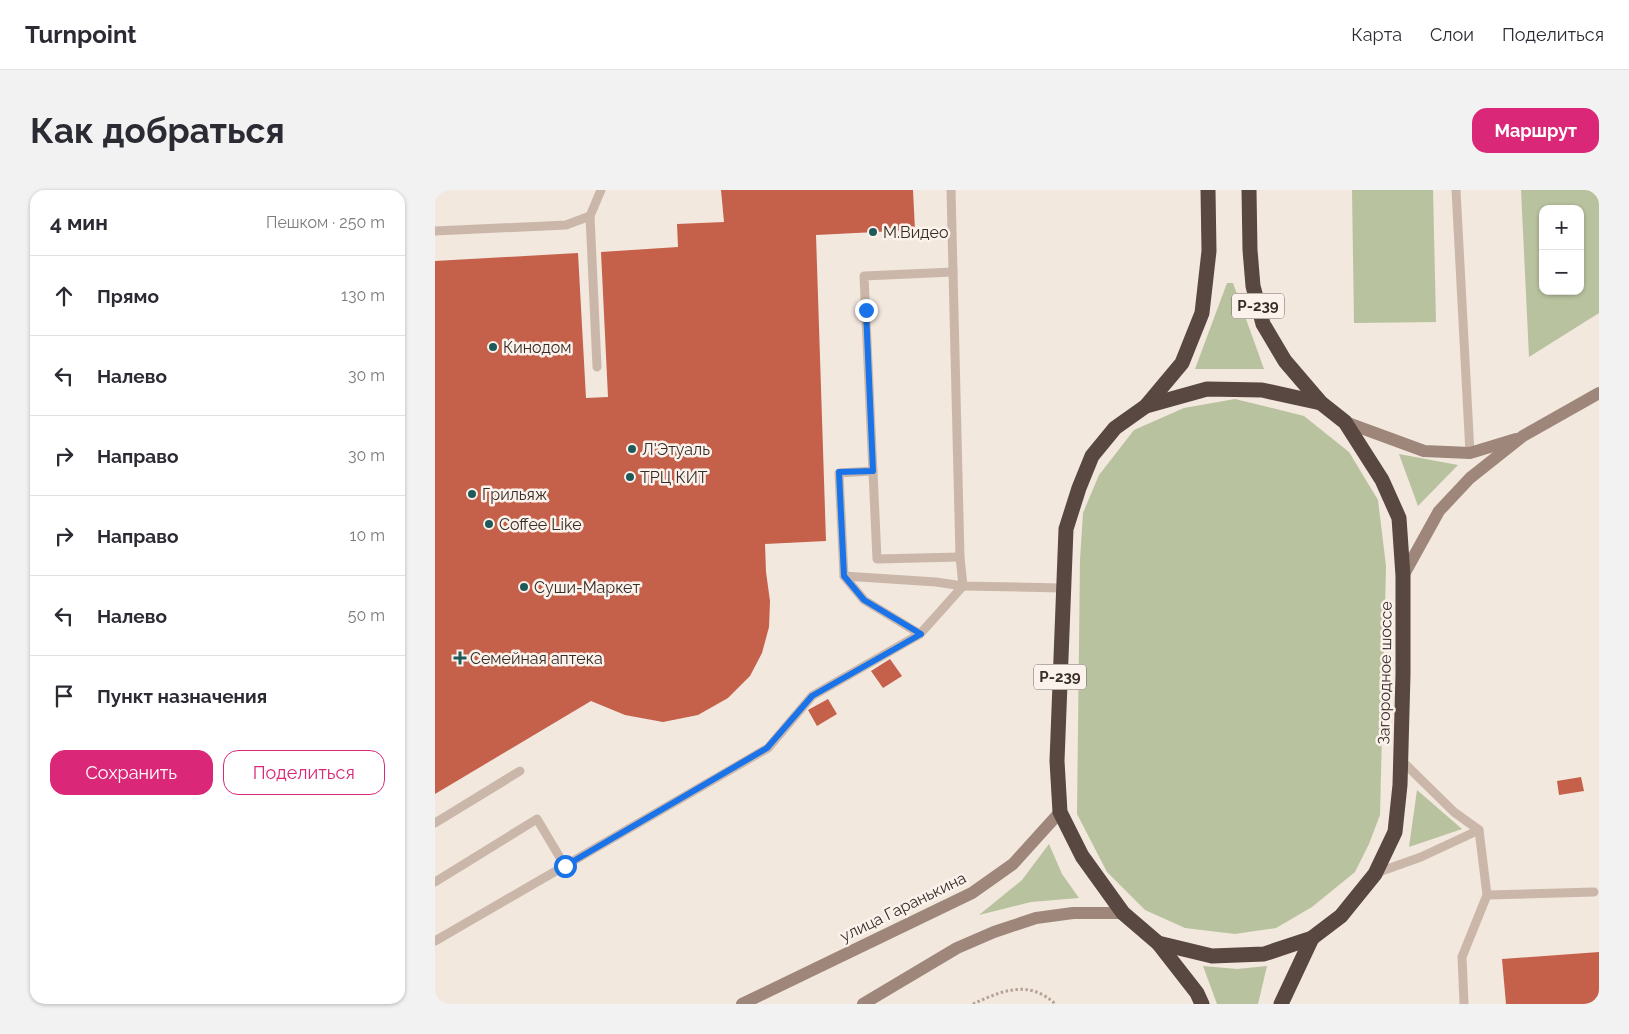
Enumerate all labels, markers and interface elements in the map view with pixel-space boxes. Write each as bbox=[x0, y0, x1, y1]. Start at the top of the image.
text: Turnpoint bbox=[25, 20, 137, 49]
text: Карта bbox=[1351, 24, 1402, 45]
text: Слои bbox=[1430, 24, 1474, 45]
text: Поделиться bbox=[1502, 24, 1604, 45]
button: Маршрут bbox=[1472, 108, 1599, 153]
text: Как добраться bbox=[30, 110, 285, 151]
map controls bbox=[1539, 205, 1584, 295]
button: + bbox=[1539, 205, 1584, 250]
text: 4 мин bbox=[50, 210, 108, 235]
text: Пешком · 250 m bbox=[266, 213, 385, 232]
place label: М.Видео bbox=[883, 223, 948, 242]
marker: М.Видео bbox=[867, 226, 879, 238]
button: − bbox=[1539, 250, 1584, 295]
icon: ahead bbox=[50, 282, 78, 310]
text: Прямо bbox=[97, 285, 159, 307]
text: 130 m bbox=[341, 286, 385, 305]
road number: Р-239 bbox=[1232, 294, 1284, 318]
route end bbox=[855, 299, 878, 322]
place label: Кинодом bbox=[503, 338, 572, 357]
marker: Кинодом bbox=[487, 341, 499, 353]
icon: left bbox=[50, 362, 78, 390]
text: Налево bbox=[97, 365, 167, 387]
text: 30 m bbox=[348, 366, 385, 385]
place label: Л'Этуаль bbox=[642, 440, 710, 459]
icon: right bbox=[50, 442, 78, 470]
marker: Л'Этуаль bbox=[626, 443, 638, 455]
text: Направо bbox=[97, 445, 178, 467]
text: 30 m bbox=[348, 446, 385, 465]
place label: ТРЦ КИТ bbox=[640, 468, 708, 487]
marker: ТРЦ КИТ bbox=[624, 471, 636, 483]
place label: Грильяж bbox=[482, 485, 548, 504]
marker: Грильяж bbox=[466, 488, 478, 500]
place label: Coffee Like bbox=[499, 515, 582, 534]
marker: Coffee Like bbox=[483, 518, 495, 530]
icon: right bbox=[50, 522, 78, 550]
text: Направо bbox=[97, 525, 178, 547]
text: 10 m bbox=[350, 526, 385, 545]
place label: Суши-Маркет bbox=[534, 578, 640, 597]
marker: Суши-Маркет bbox=[518, 581, 530, 593]
street label: Загородное шоссе bbox=[1374, 601, 1396, 745]
icon: left bbox=[50, 602, 78, 630]
text: Налево bbox=[97, 605, 167, 627]
text: 50 m bbox=[348, 606, 385, 625]
place label: Семейная аптека bbox=[470, 649, 603, 668]
marker: Семейная аптека bbox=[454, 652, 466, 664]
road number: Р-239 bbox=[1034, 664, 1086, 690]
icon: arrive bbox=[50, 682, 78, 710]
text: Пункт назначения bbox=[97, 685, 267, 707]
button: Сохранить bbox=[50, 750, 213, 795]
button: Поделиться bbox=[223, 750, 385, 795]
route start bbox=[554, 855, 577, 878]
street label: улица Гаранькина bbox=[837, 868, 969, 946]

